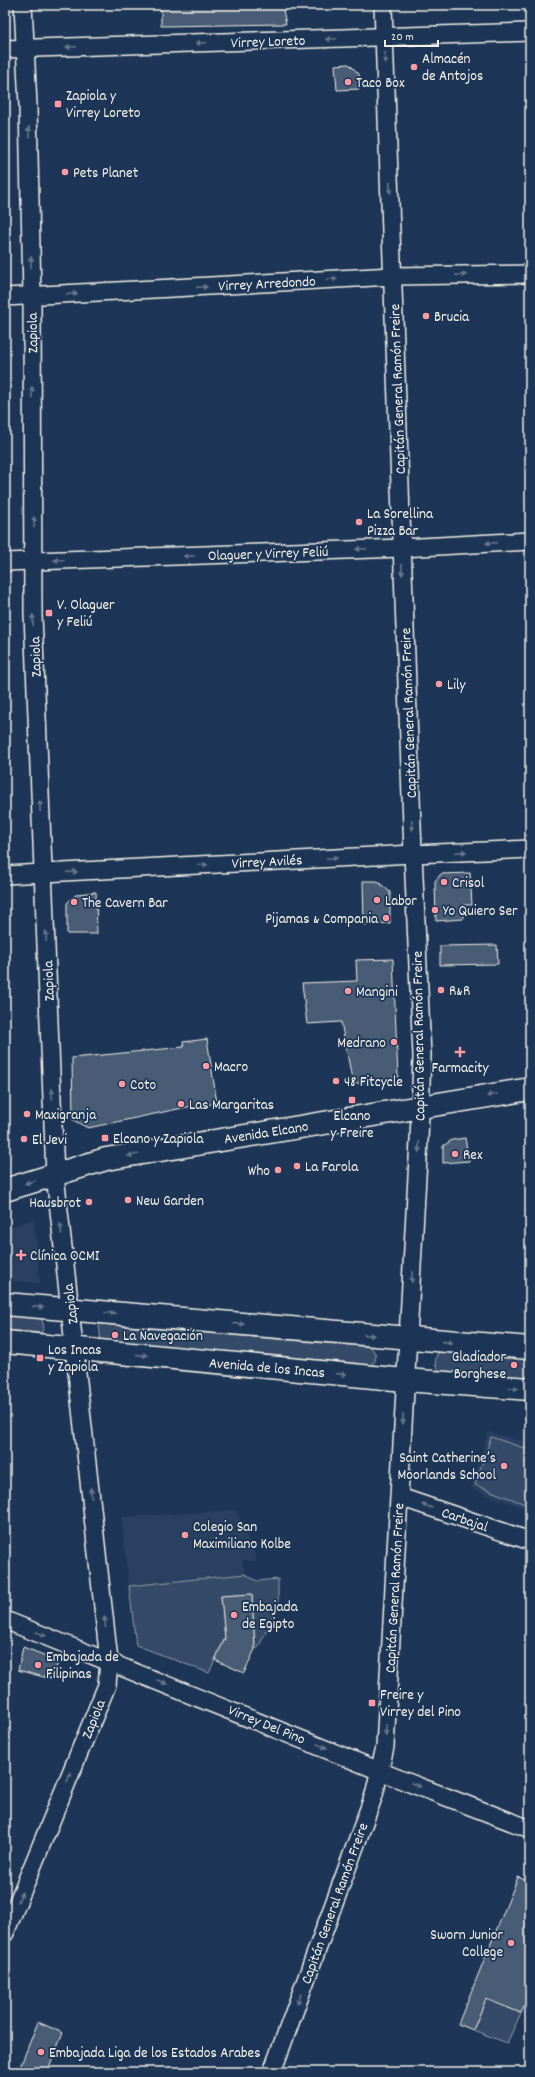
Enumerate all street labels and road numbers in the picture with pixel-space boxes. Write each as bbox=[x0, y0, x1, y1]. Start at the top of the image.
street label: Virrey Loreto bbox=[231, 31, 306, 55]
street label: Virrey Arredondo bbox=[218, 271, 317, 299]
street label: Capitán General Ramón Freire bbox=[385, 303, 413, 474]
street label: Zapiola bbox=[23, 312, 45, 353]
street label: Olaguer y Virrey Feliú bbox=[207, 542, 329, 568]
street label: Capitán General Ramón Freire bbox=[396, 627, 424, 798]
street label: Zapiola bbox=[25, 635, 49, 678]
street label: Virrey Avilés bbox=[231, 850, 303, 876]
street label: Capitán General Ramón Freire bbox=[408, 950, 432, 1121]
street label: Zapiola bbox=[38, 959, 62, 1002]
street label: Avenida Elcano bbox=[222, 1116, 310, 1152]
street label: Zapiola bbox=[58, 1281, 85, 1325]
street label: Avenida de los Incas bbox=[208, 1353, 326, 1385]
street label: Capitán General Ramón Freire bbox=[381, 1502, 411, 1674]
street label: Carbajal bbox=[438, 1503, 491, 1539]
street label: Zapiola bbox=[77, 1696, 113, 1743]
street label: Virrey Del Pino bbox=[224, 1700, 309, 1751]
street label: Capitán General Ramón Freire bbox=[296, 1820, 375, 1987]

